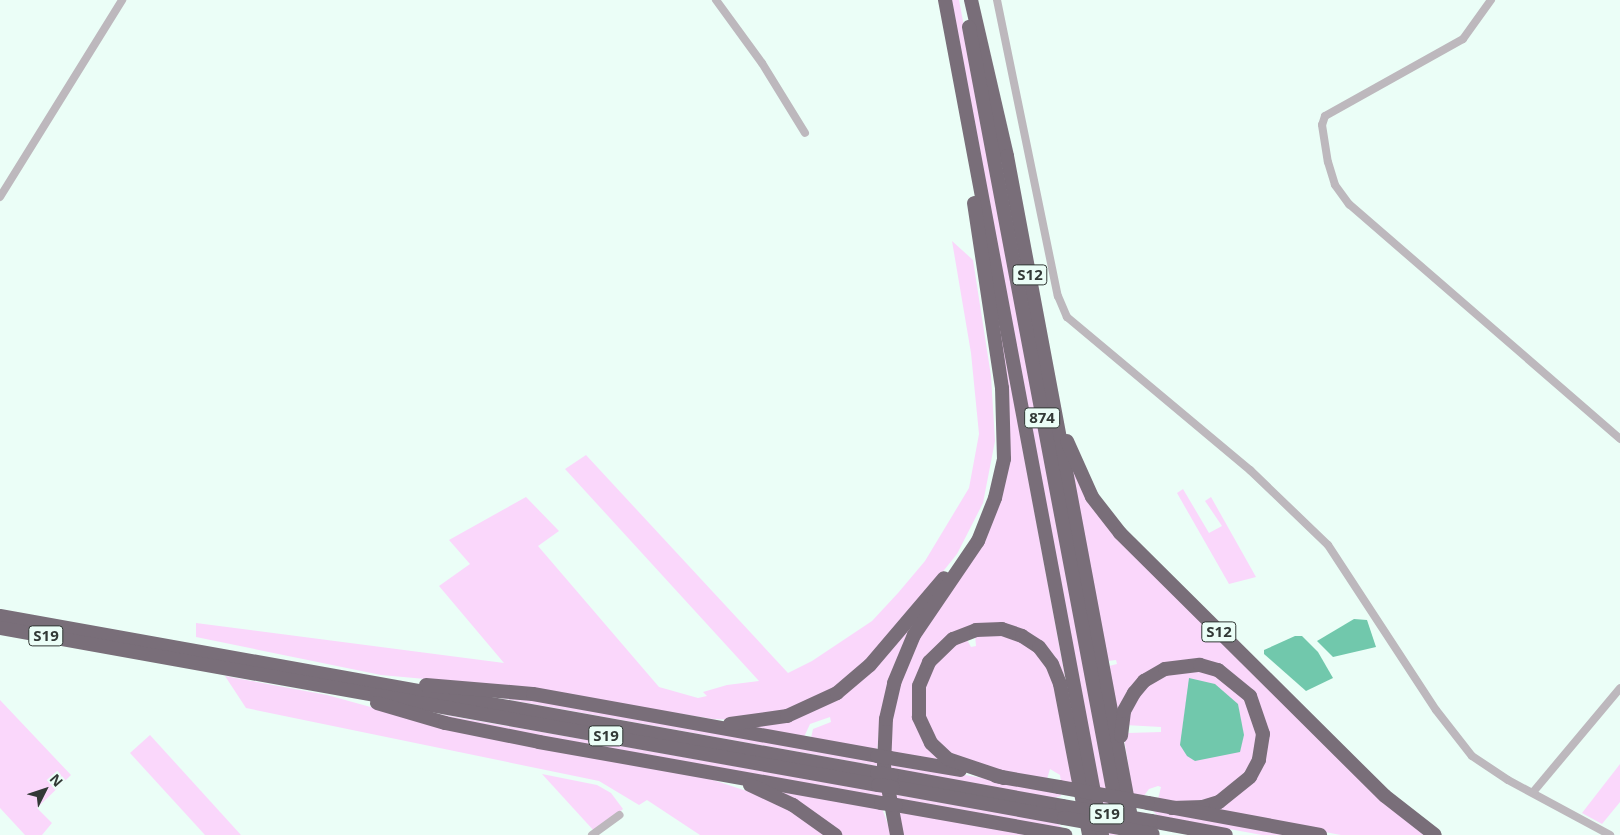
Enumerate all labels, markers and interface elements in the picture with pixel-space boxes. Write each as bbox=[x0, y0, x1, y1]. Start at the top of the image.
road number: S12 bbox=[1011, 262, 1049, 288]
road number: 874 bbox=[1023, 406, 1061, 430]
road number: S12 bbox=[1200, 620, 1238, 644]
road number: S19 bbox=[27, 624, 65, 648]
road number: S19 bbox=[587, 724, 625, 748]
north arrow bbox=[20, 765, 70, 815]
text: N bbox=[46, 769, 68, 790]
road number: S19 bbox=[1088, 802, 1126, 826]

